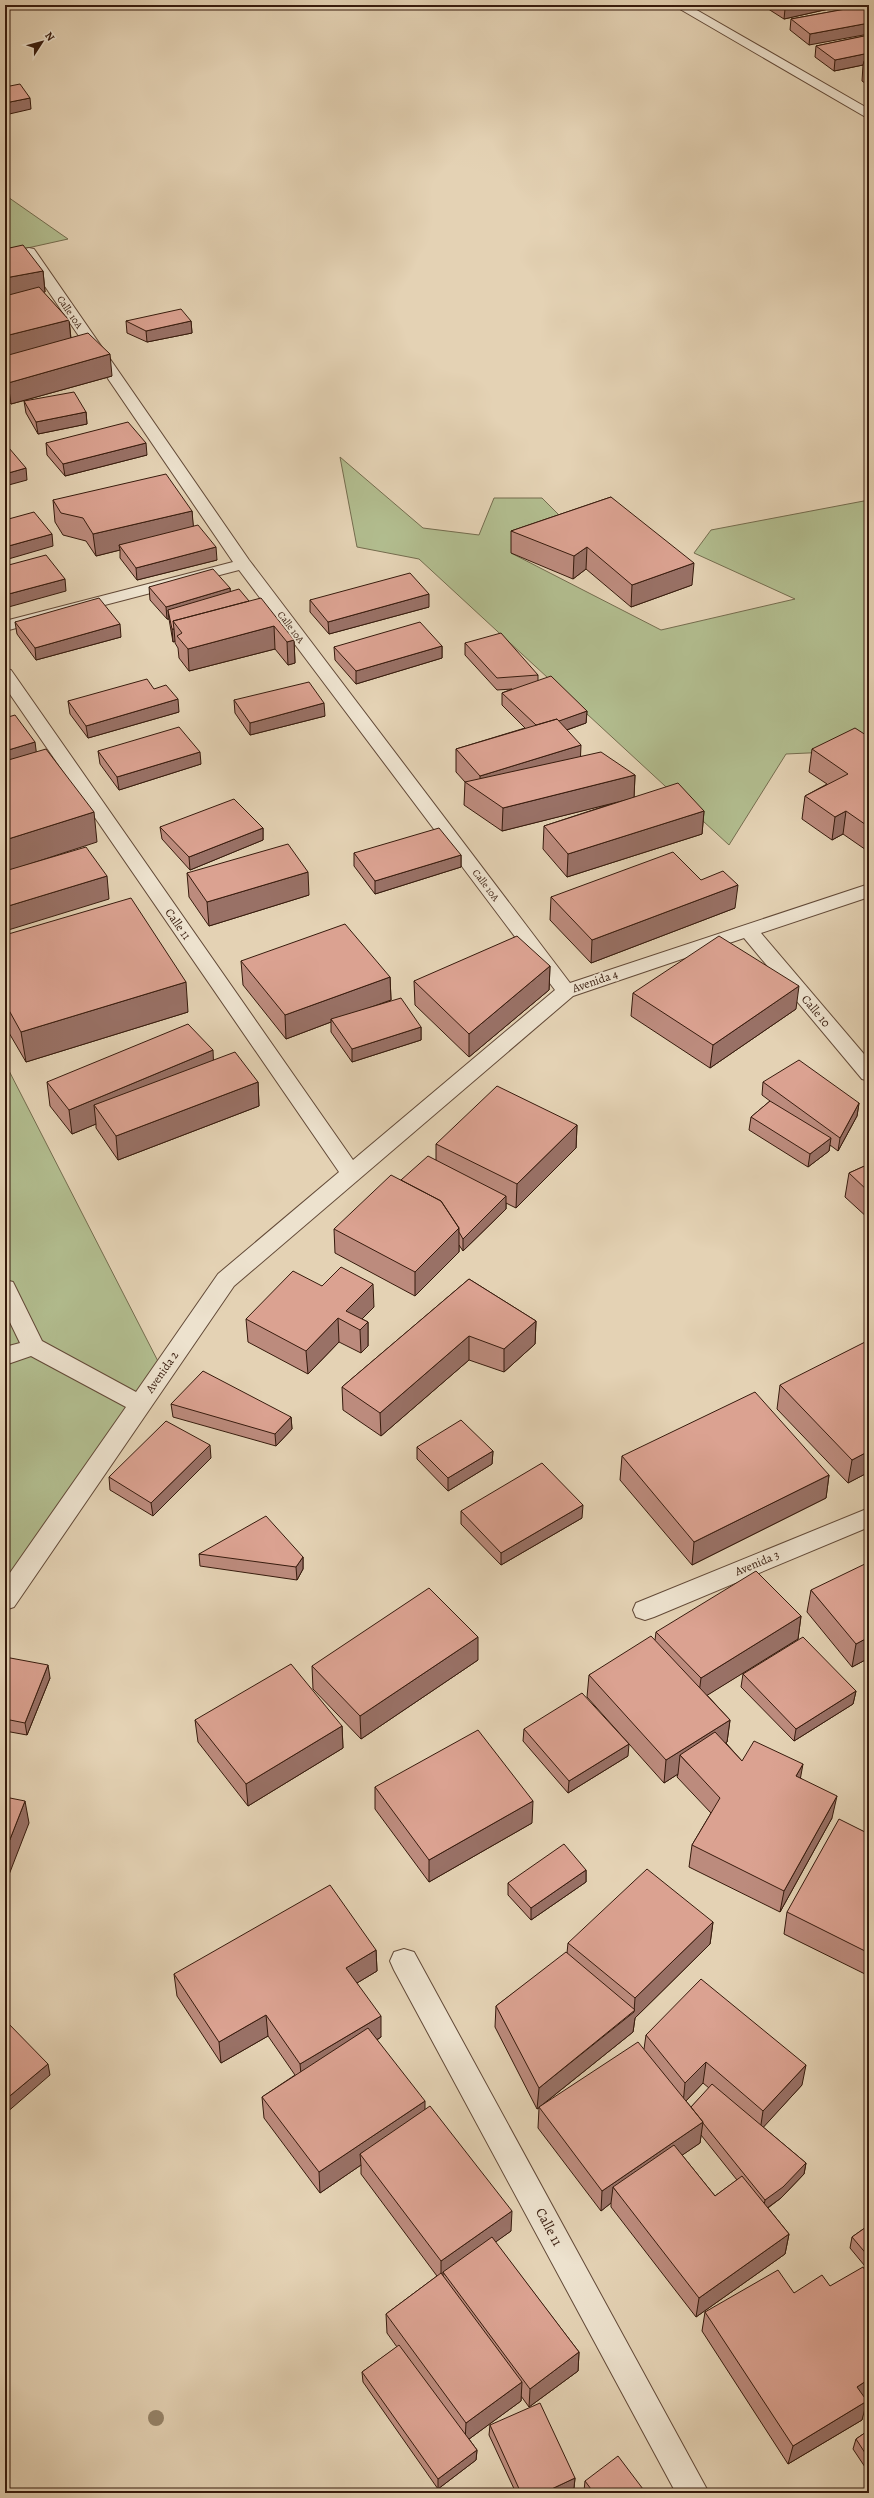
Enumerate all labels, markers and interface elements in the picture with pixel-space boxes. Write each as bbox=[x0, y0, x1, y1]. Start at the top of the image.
north arrow bbox=[22, 22, 62, 62]
text: N bbox=[41, 29, 58, 44]
street label: Calle 10A bbox=[54, 293, 86, 331]
street label: Calle 10A bbox=[275, 608, 307, 646]
street label: Calle 10A bbox=[470, 866, 502, 904]
street label: Calle 11 bbox=[161, 905, 195, 943]
street label: Avenida 4 bbox=[569, 966, 620, 997]
street label: Calle 10 bbox=[798, 992, 834, 1030]
street label: Avenida 2 bbox=[141, 1348, 182, 1397]
street label: Avenida 3 bbox=[731, 1547, 782, 1580]
street label: Calle 11 bbox=[531, 2205, 567, 2250]

